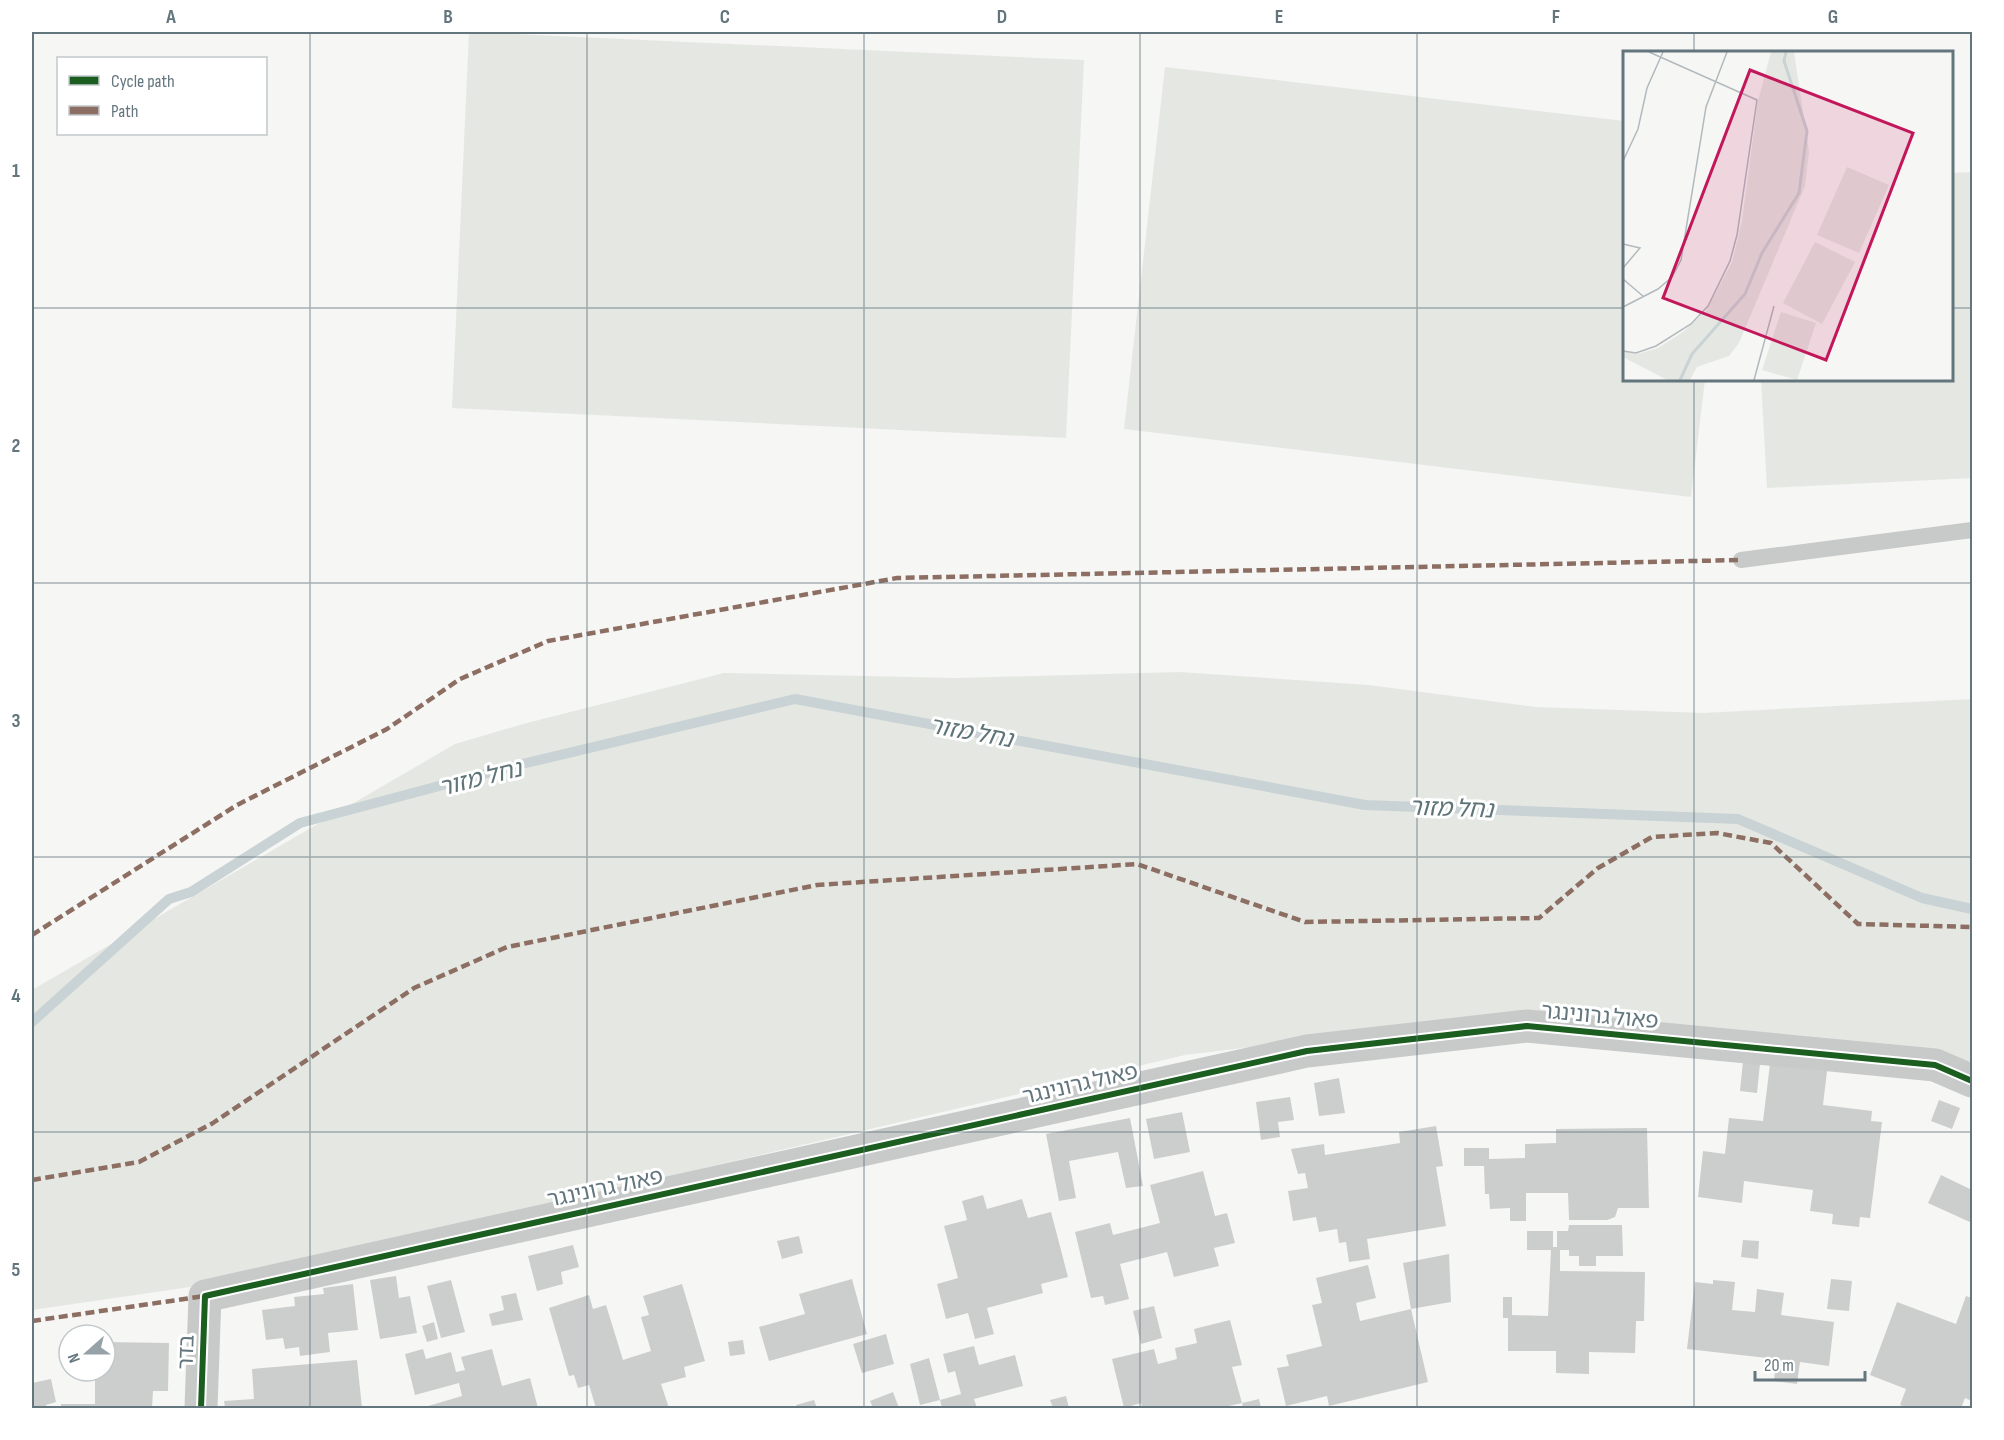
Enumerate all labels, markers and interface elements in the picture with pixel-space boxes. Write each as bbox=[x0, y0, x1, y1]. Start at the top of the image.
text: A bbox=[165, 5, 176, 29]
text: B bbox=[443, 5, 453, 29]
text: C bbox=[720, 5, 730, 29]
text: D bbox=[997, 5, 1007, 29]
text: E bbox=[1275, 5, 1283, 29]
text: F bbox=[1552, 5, 1560, 29]
text: G bbox=[1828, 5, 1838, 29]
inset map bbox=[1623, 51, 1953, 381]
legend bbox=[57, 57, 267, 135]
text: Cycle path bbox=[111, 71, 175, 92]
text: Path bbox=[111, 101, 139, 122]
text: 1 bbox=[12, 159, 20, 183]
text: 2 bbox=[12, 434, 20, 458]
text: 3 bbox=[12, 709, 21, 733]
water label: נחל מזור bbox=[927, 711, 1017, 754]
water label: נחל מזור bbox=[436, 754, 527, 803]
water label: נחל מזור bbox=[1408, 793, 1496, 825]
text: 4 bbox=[11, 984, 21, 1008]
street label: פאול גרונינגר bbox=[1540, 998, 1660, 1035]
street label: פאול גרונינגר bbox=[1020, 1058, 1141, 1111]
street label: פאול גרונינגר bbox=[545, 1163, 666, 1214]
text: 5 bbox=[12, 1258, 21, 1282]
north arrow bbox=[57, 1323, 117, 1383]
street label: בדר bbox=[172, 1334, 201, 1370]
scale bar bbox=[1755, 1344, 1864, 1382]
text: N bbox=[64, 1350, 85, 1365]
text: 20 m bbox=[1764, 1355, 1794, 1376]

